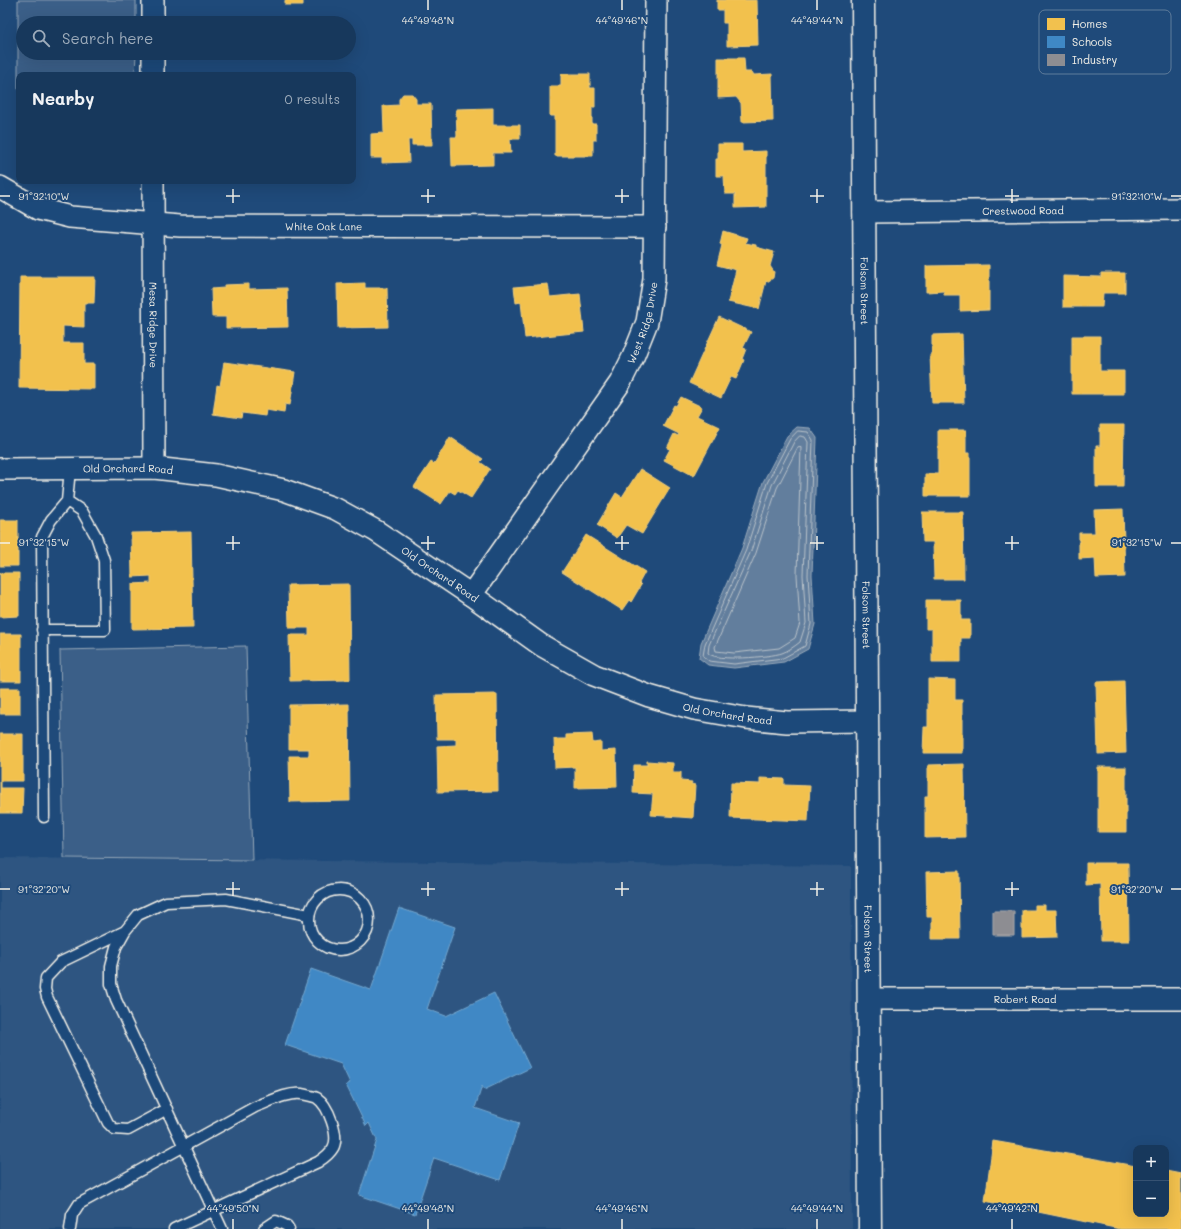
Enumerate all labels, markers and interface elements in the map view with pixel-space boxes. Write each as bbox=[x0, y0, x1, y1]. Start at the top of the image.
legend bbox=[1039, 10, 1171, 74]
text: 44°49'48"N bbox=[402, 13, 454, 27]
text: 44°49'46"N bbox=[596, 13, 648, 27]
text: 44°49'44"N bbox=[791, 13, 843, 27]
search box bbox=[16, 16, 356, 60]
text: Homes bbox=[1072, 16, 1107, 31]
icon: search bbox=[30, 27, 52, 49]
text: Search here bbox=[62, 28, 153, 48]
text: Schools bbox=[1072, 34, 1112, 49]
text: Industry bbox=[1072, 52, 1118, 67]
text: Nearby bbox=[32, 87, 94, 109]
text: 0 results bbox=[285, 90, 340, 107]
text: 91°32'10"W bbox=[19, 189, 70, 203]
text: 91°32'10"W bbox=[1112, 189, 1163, 203]
street label: Crestwood Road bbox=[982, 203, 1064, 218]
street label: White Oak Lane bbox=[285, 219, 362, 233]
street label: Folsom Street bbox=[857, 257, 872, 325]
street label: West Ridge Drive bbox=[624, 281, 660, 366]
street label: Mesa Ridge Drive bbox=[146, 282, 161, 368]
street label: Old Orchard Road bbox=[83, 461, 174, 477]
text: 91°32'15"W bbox=[19, 535, 69, 549]
text: 91°32'15"W bbox=[1112, 535, 1162, 549]
street label: Old Orchard Road bbox=[399, 543, 481, 605]
street label: Folsom Street bbox=[859, 581, 874, 649]
street label: Old Orchard Road bbox=[681, 699, 773, 728]
text: 91°32'20"W bbox=[18, 882, 70, 896]
text: 91°32'20"W bbox=[1111, 882, 1163, 896]
street label: Folsom Street bbox=[861, 905, 876, 973]
street label: Robert Road bbox=[994, 992, 1056, 1006]
map controls bbox=[1133, 1145, 1169, 1217]
button: + bbox=[1133, 1145, 1169, 1181]
button: − bbox=[1133, 1181, 1169, 1217]
text: 44°49'50"N bbox=[207, 1201, 259, 1215]
text: 44°49'48"N bbox=[402, 1201, 454, 1215]
text: 44°49'46"N bbox=[596, 1201, 648, 1215]
text: 44°49'44"N bbox=[791, 1201, 843, 1215]
text: 44°49'42"N bbox=[986, 1201, 1038, 1215]

